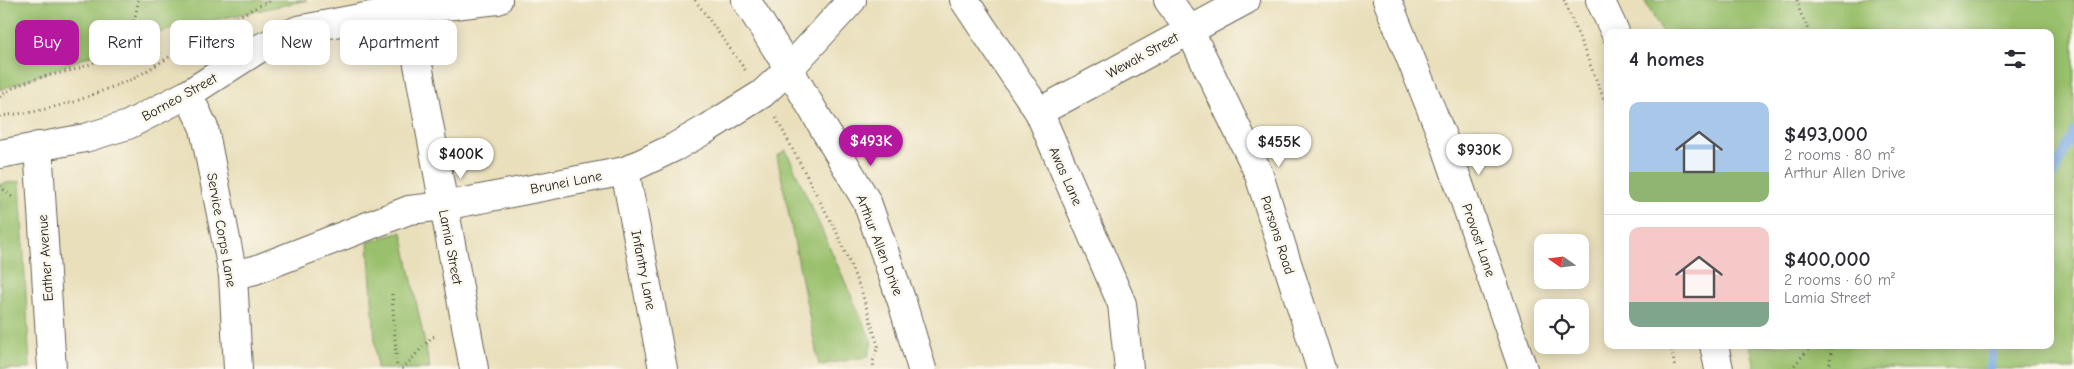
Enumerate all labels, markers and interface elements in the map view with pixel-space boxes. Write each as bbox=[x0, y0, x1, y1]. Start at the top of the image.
chip: Buy bbox=[15, 20, 79, 65]
chip: Rent bbox=[89, 20, 160, 65]
chip: Filters bbox=[170, 20, 253, 65]
chip: New bbox=[263, 20, 330, 65]
chip: Apartment bbox=[340, 20, 457, 65]
street label: Wewak Street bbox=[1103, 28, 1182, 82]
icon: filters bbox=[2001, 45, 2029, 73]
text: 4 homes bbox=[1629, 47, 1704, 71]
street label: Borneo Street bbox=[139, 69, 221, 125]
icon: home bbox=[1669, 122, 1729, 182]
text: $493,000 bbox=[1784, 122, 1868, 146]
pin: $493K bbox=[836, 124, 906, 167]
pin: $455K bbox=[1244, 126, 1314, 168]
text: $493K bbox=[850, 132, 892, 150]
text: $455K bbox=[1257, 133, 1301, 151]
pin: $930K bbox=[1444, 134, 1514, 176]
pin: $400K bbox=[426, 138, 496, 180]
text: $930K bbox=[1457, 141, 1501, 159]
street label: Awas Lane bbox=[1045, 144, 1086, 208]
text: $400K bbox=[439, 145, 483, 163]
text: 2 rooms · 80 m² bbox=[1784, 146, 1895, 164]
text: Arthur Allen Drive bbox=[1784, 164, 1906, 182]
street label: Brunei Lane bbox=[529, 167, 603, 198]
street label: Service Corps Lane bbox=[203, 172, 240, 289]
street label: Arthur Allen Drive bbox=[853, 192, 907, 298]
street label: Parsons Road bbox=[1257, 194, 1298, 277]
street label: Provost Lane bbox=[1458, 201, 1499, 279]
street label: Lamia Street bbox=[435, 208, 466, 287]
street label: Eather Avenue bbox=[34, 214, 57, 302]
street label: Infantry Lane bbox=[627, 229, 660, 312]
north arrow bbox=[1534, 234, 1589, 289]
map controls bbox=[1534, 234, 1589, 354]
icon: home bbox=[1669, 247, 1729, 307]
text: $400,000 bbox=[1784, 247, 1871, 271]
text: 2 rooms · 60 m² bbox=[1784, 271, 1895, 289]
text: Lamia Street bbox=[1784, 289, 1871, 307]
button: locate bbox=[1534, 299, 1589, 354]

